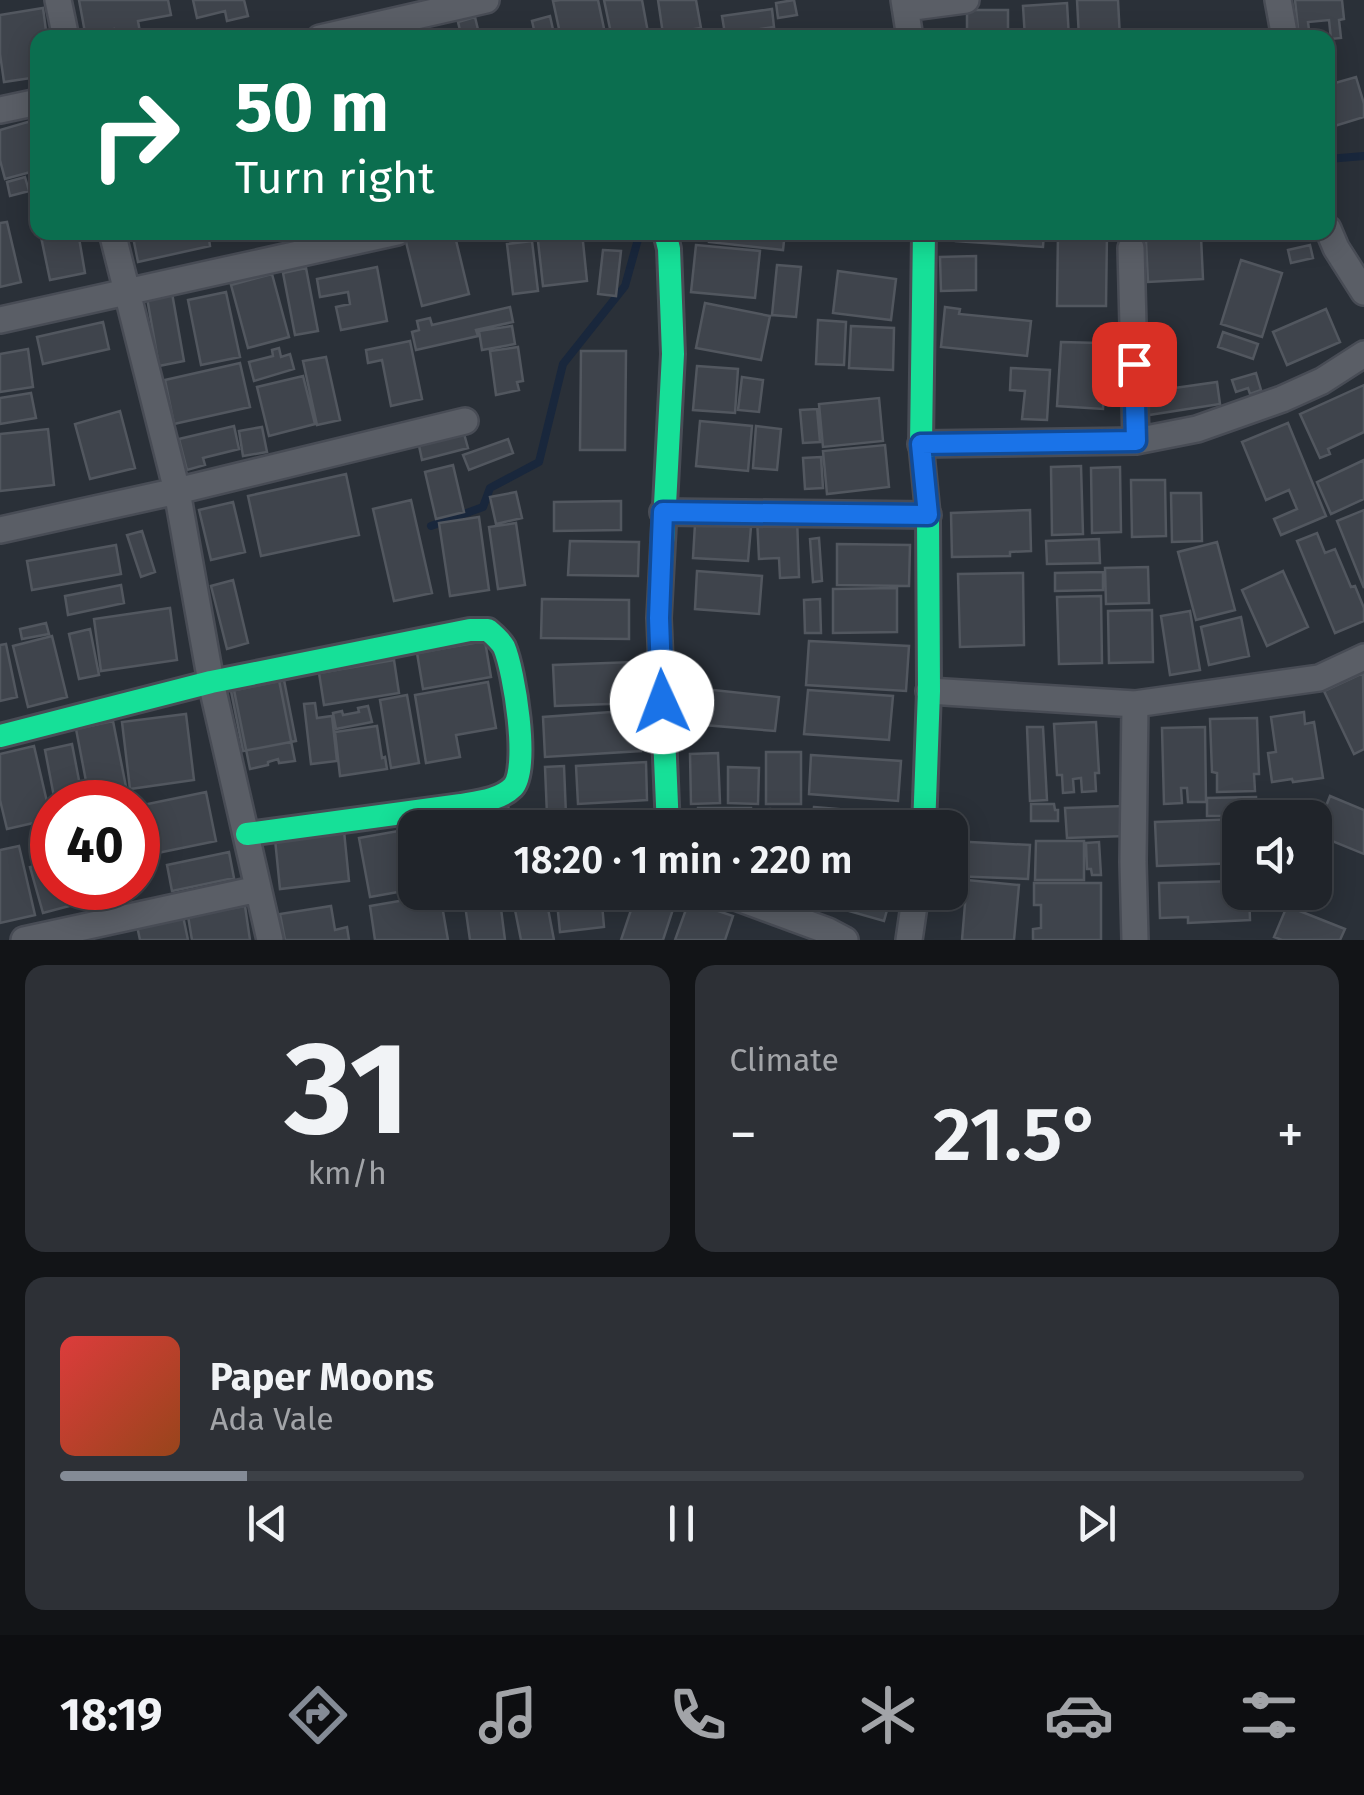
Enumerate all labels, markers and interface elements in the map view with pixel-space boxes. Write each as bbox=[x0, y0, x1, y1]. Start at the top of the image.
text: 50 m bbox=[235, 66, 389, 150]
icon: right bbox=[70, 70, 200, 200]
text: Turn right bbox=[235, 151, 434, 205]
pin bbox=[1092, 322, 1177, 407]
icon: arrive bbox=[1107, 337, 1162, 392]
position arrow bbox=[610, 650, 714, 754]
speed limit sign: 40 bbox=[30, 780, 160, 910]
map controls bbox=[1222, 800, 1332, 910]
button: sound bbox=[1222, 800, 1332, 910]
text: 18:20 · 1 min · 220 m bbox=[514, 837, 853, 883]
text: 31 bbox=[285, 1011, 410, 1167]
text: Climate bbox=[730, 1041, 839, 1079]
text: 21.5° bbox=[933, 1090, 1101, 1180]
text: − bbox=[730, 1102, 757, 1168]
text: + bbox=[1277, 1102, 1304, 1168]
text: km/h bbox=[308, 1154, 387, 1192]
text: Paper Moons bbox=[210, 1354, 434, 1400]
text: Ada Vale bbox=[210, 1400, 334, 1438]
icon: previous bbox=[240, 1496, 295, 1551]
icon: pause bbox=[654, 1496, 709, 1551]
icon: next bbox=[1069, 1496, 1124, 1551]
icon: directions bbox=[283, 1680, 353, 1750]
icon: music bbox=[473, 1680, 543, 1750]
icon: phone bbox=[663, 1680, 733, 1750]
icon: climate bbox=[853, 1680, 923, 1750]
icon: car bbox=[1044, 1680, 1114, 1750]
icon: filters bbox=[1234, 1680, 1304, 1750]
text: 18:19 bbox=[60, 1688, 163, 1742]

